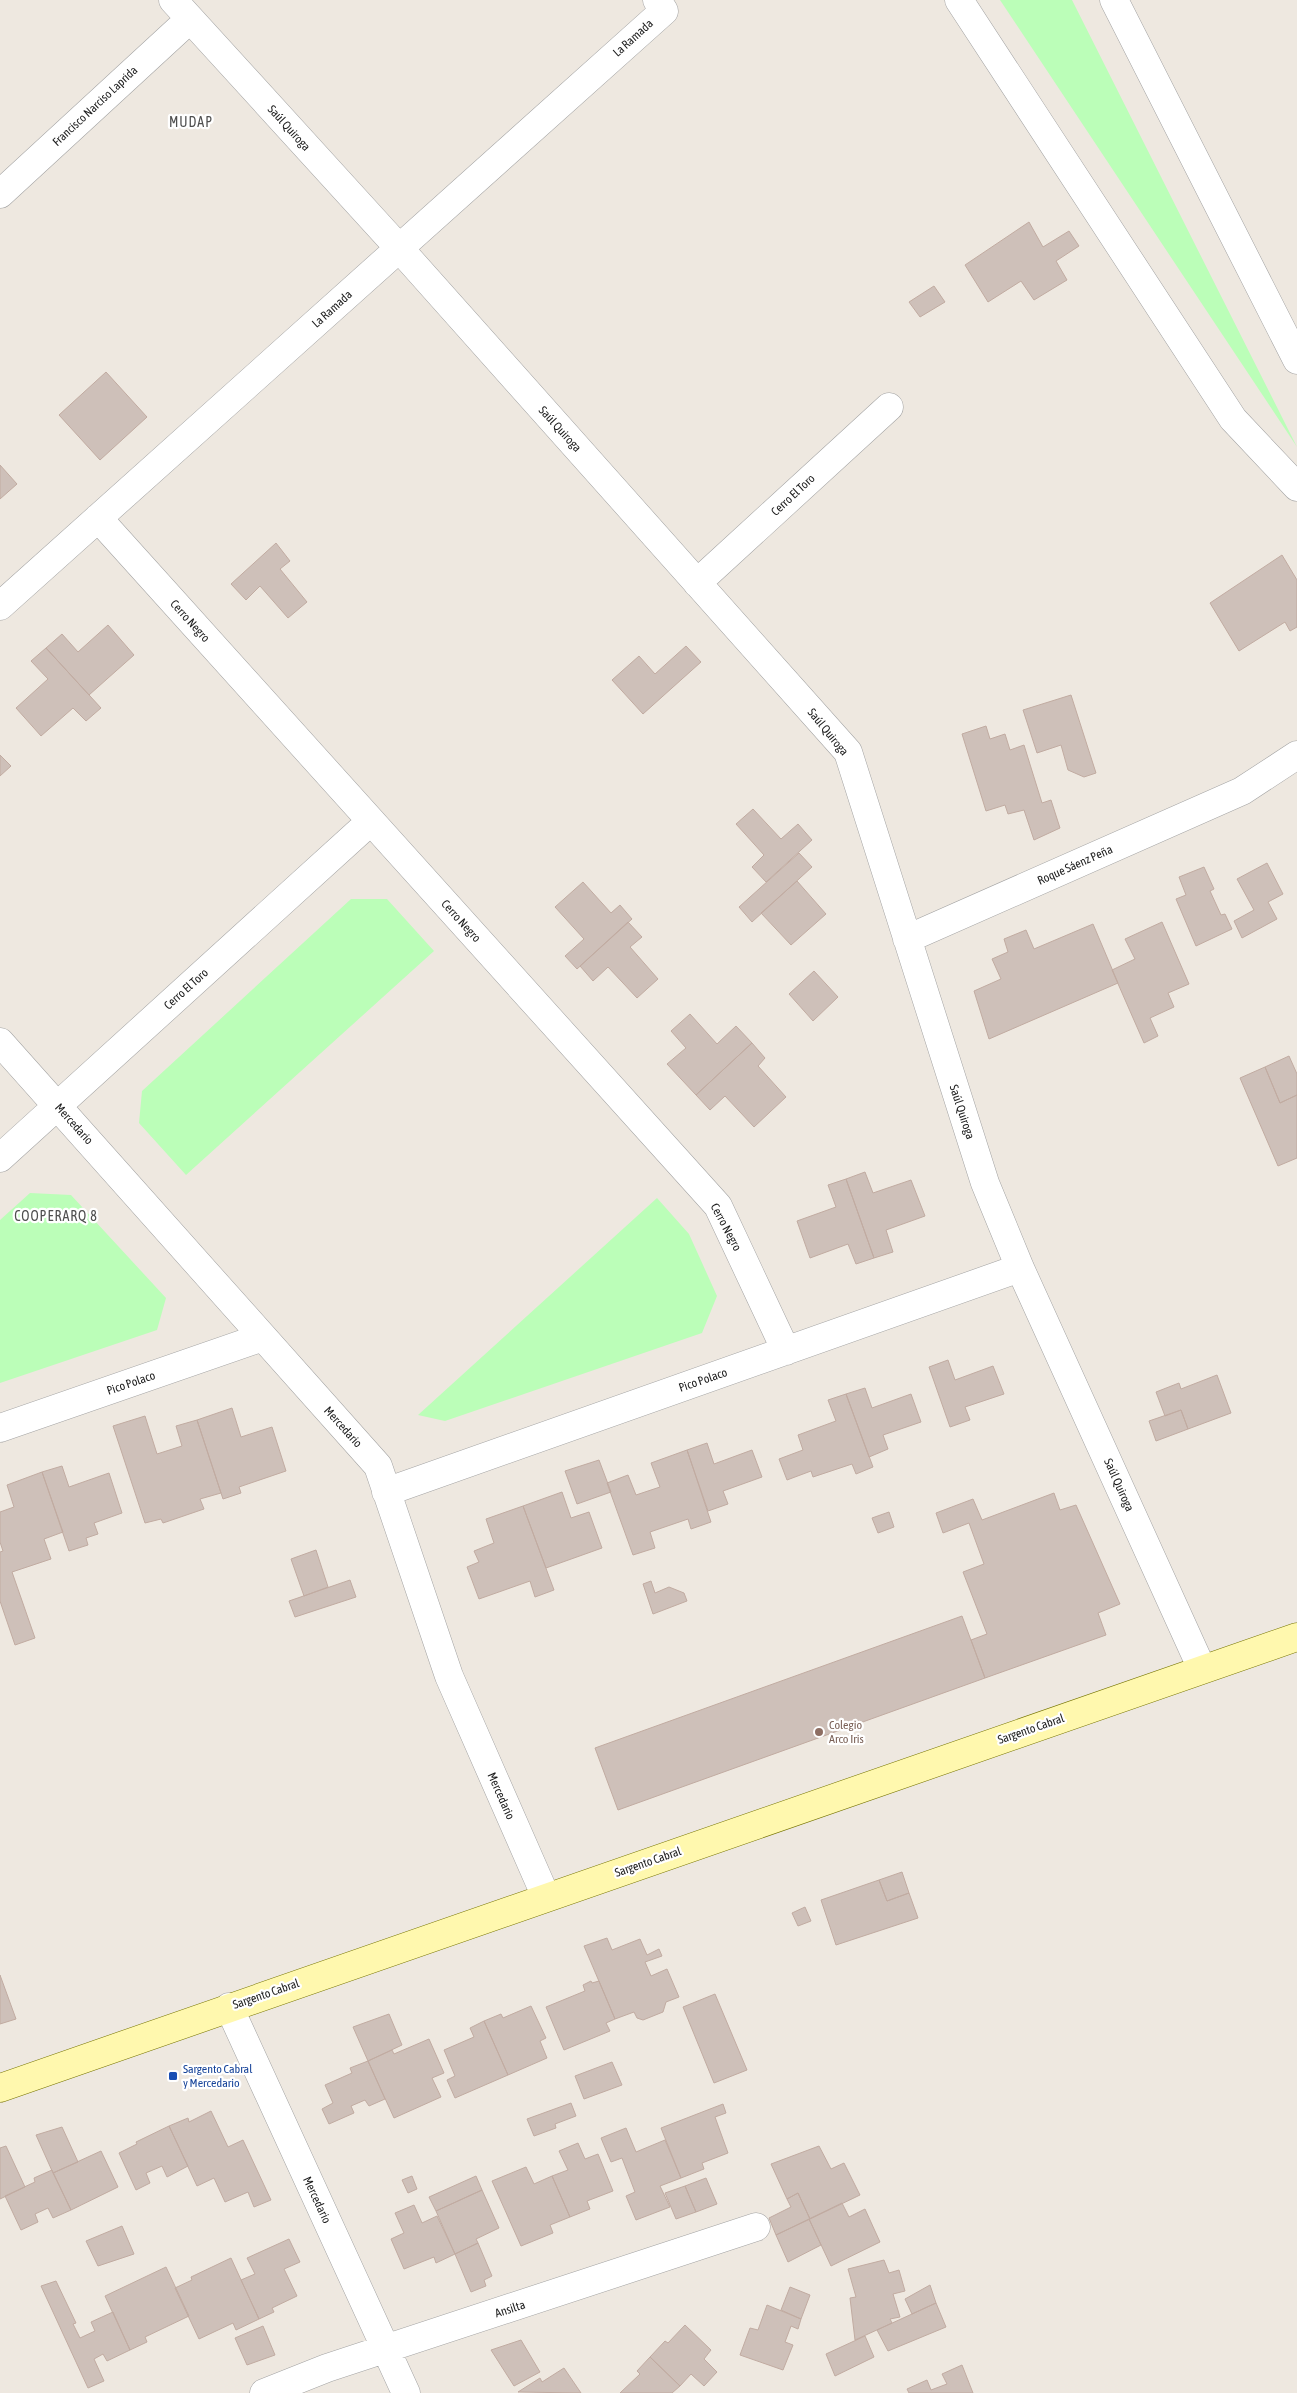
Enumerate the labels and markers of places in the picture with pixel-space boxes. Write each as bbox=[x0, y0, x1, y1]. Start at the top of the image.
place label: Colegio Arco Iris bbox=[829, 1718, 864, 1746]
marker: Colegio Arco Iris bbox=[813, 1726, 825, 1738]
place label: Sargento Cabral y Mercedario bbox=[183, 2062, 253, 2090]
marker: Sargento Cabral y Mercedario bbox=[167, 2070, 179, 2082]

